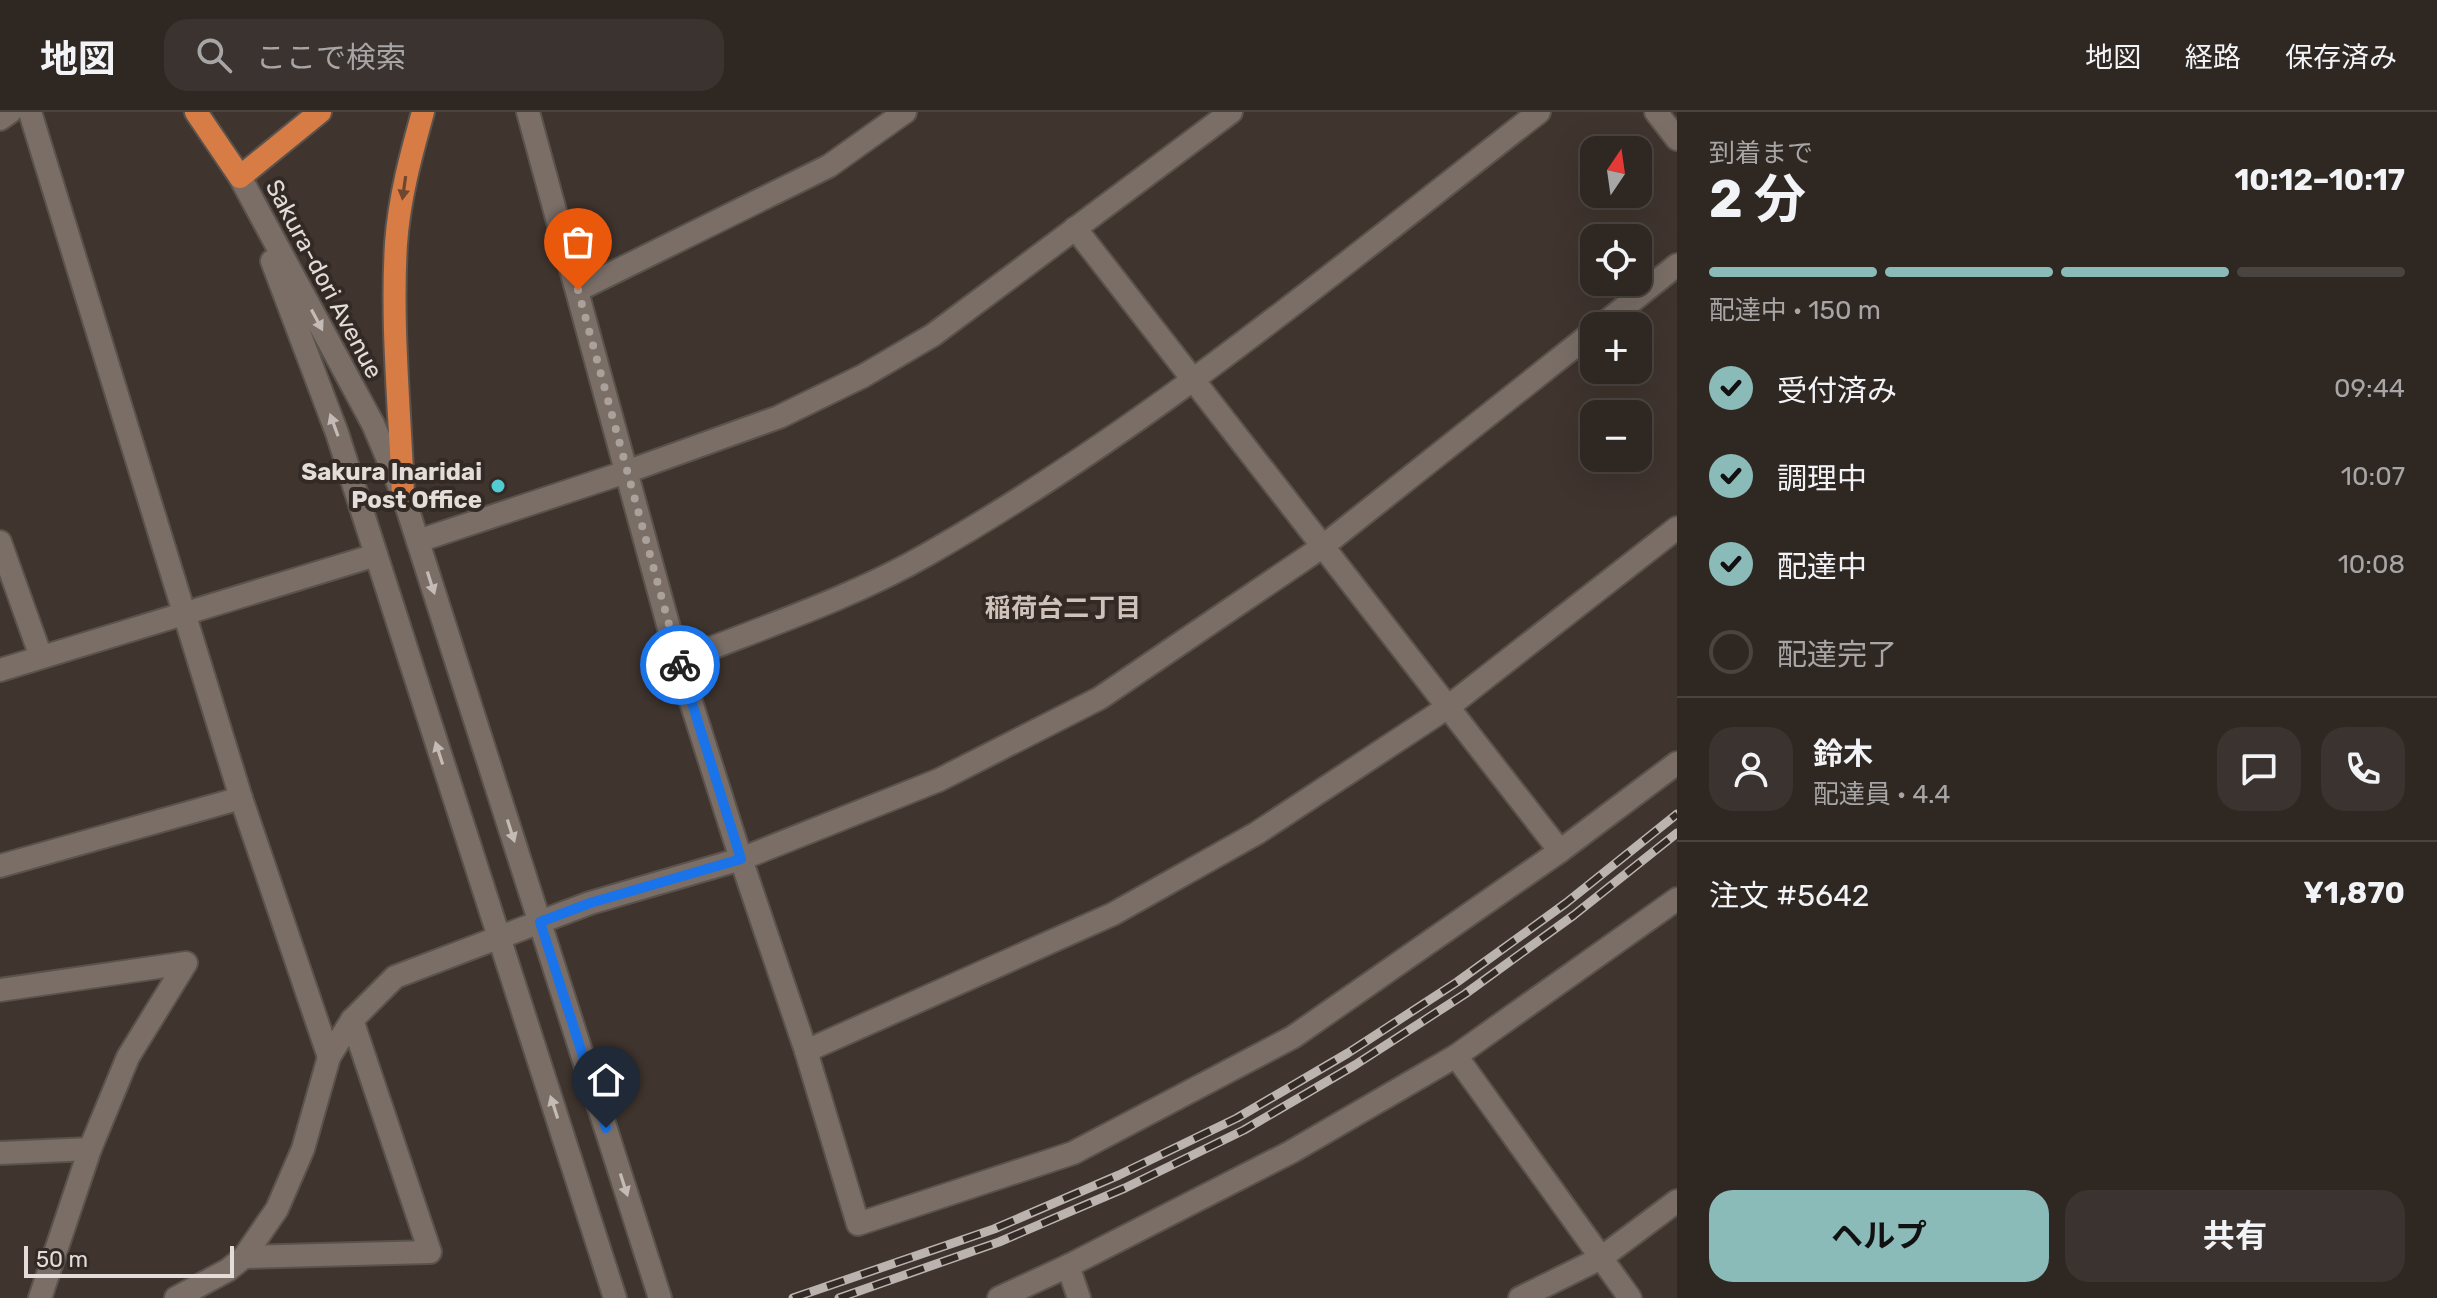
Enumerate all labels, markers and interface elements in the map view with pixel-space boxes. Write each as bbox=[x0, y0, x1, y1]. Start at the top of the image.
search box bbox=[164, 19, 724, 91]
icon: search bbox=[192, 33, 236, 77]
text: 地図 bbox=[40, 36, 116, 82]
text: ここで検索 bbox=[256, 40, 406, 76]
text: 地図 bbox=[2085, 41, 2141, 74]
text: 経路 bbox=[2185, 41, 2241, 74]
text: 保存済み bbox=[2285, 41, 2397, 74]
north arrow bbox=[1580, 136, 1652, 208]
map controls bbox=[1580, 136, 1652, 472]
text: 到着まで bbox=[1709, 138, 1813, 169]
text: 10:12–10:17 bbox=[2234, 162, 2405, 198]
text: 2 分 bbox=[1709, 168, 1806, 230]
street label: Sakura-dori Avenue bbox=[260, 175, 388, 383]
one-way arrow bbox=[397, 176, 410, 201]
pin bbox=[544, 208, 612, 290]
icon: bag bbox=[556, 220, 600, 264]
button: locate bbox=[1580, 224, 1652, 296]
text: 配達中 · 150 m bbox=[1709, 295, 1881, 326]
one-way arrow bbox=[309, 309, 323, 331]
button: + bbox=[1580, 312, 1652, 384]
icon: check bbox=[1709, 366, 1753, 410]
text: 受付済み bbox=[1777, 373, 1897, 409]
text: 09:44 bbox=[2334, 373, 2405, 404]
button: − bbox=[1580, 400, 1652, 472]
one-way arrow bbox=[327, 413, 339, 437]
icon: check bbox=[1709, 454, 1753, 498]
place label: Sakura Inaridai Post Office bbox=[301, 458, 482, 514]
text: 調理中 bbox=[1777, 461, 1867, 497]
text: 10:07 bbox=[2341, 461, 2405, 492]
marker: Sakura Inaridai Post Office bbox=[489, 477, 507, 495]
icon: check bbox=[1709, 542, 1753, 586]
text: 配達中 bbox=[1777, 549, 1867, 585]
text: 10:08 bbox=[2338, 549, 2405, 580]
one-way arrow bbox=[426, 572, 438, 596]
district label: 稲荷台二丁目 bbox=[985, 593, 1141, 624]
courier bbox=[640, 625, 720, 705]
text: 配達完了 bbox=[1777, 637, 1897, 673]
icon: bike bbox=[658, 643, 702, 687]
button: person bbox=[1709, 727, 1793, 811]
button: chat bbox=[2217, 727, 2301, 811]
button: phone bbox=[2321, 727, 2405, 811]
text: 鈴木 bbox=[1813, 736, 1873, 772]
one-way arrow bbox=[433, 740, 445, 764]
text: 配達員 · 4.4 bbox=[1813, 779, 1950, 810]
one-way arrow bbox=[505, 819, 517, 843]
text: ¥1,870 bbox=[2303, 875, 2405, 911]
text: 注文 #5642 bbox=[1709, 878, 1869, 914]
pin bbox=[572, 1046, 640, 1128]
icon: home bbox=[584, 1058, 628, 1102]
one-way arrow bbox=[547, 1095, 559, 1119]
one-way arrow bbox=[618, 1174, 631, 1198]
button: ヘルプ bbox=[1709, 1190, 2049, 1282]
button: 共有 bbox=[2065, 1190, 2405, 1282]
scale bar bbox=[24, 1242, 234, 1278]
text: 50 m bbox=[36, 1246, 88, 1273]

